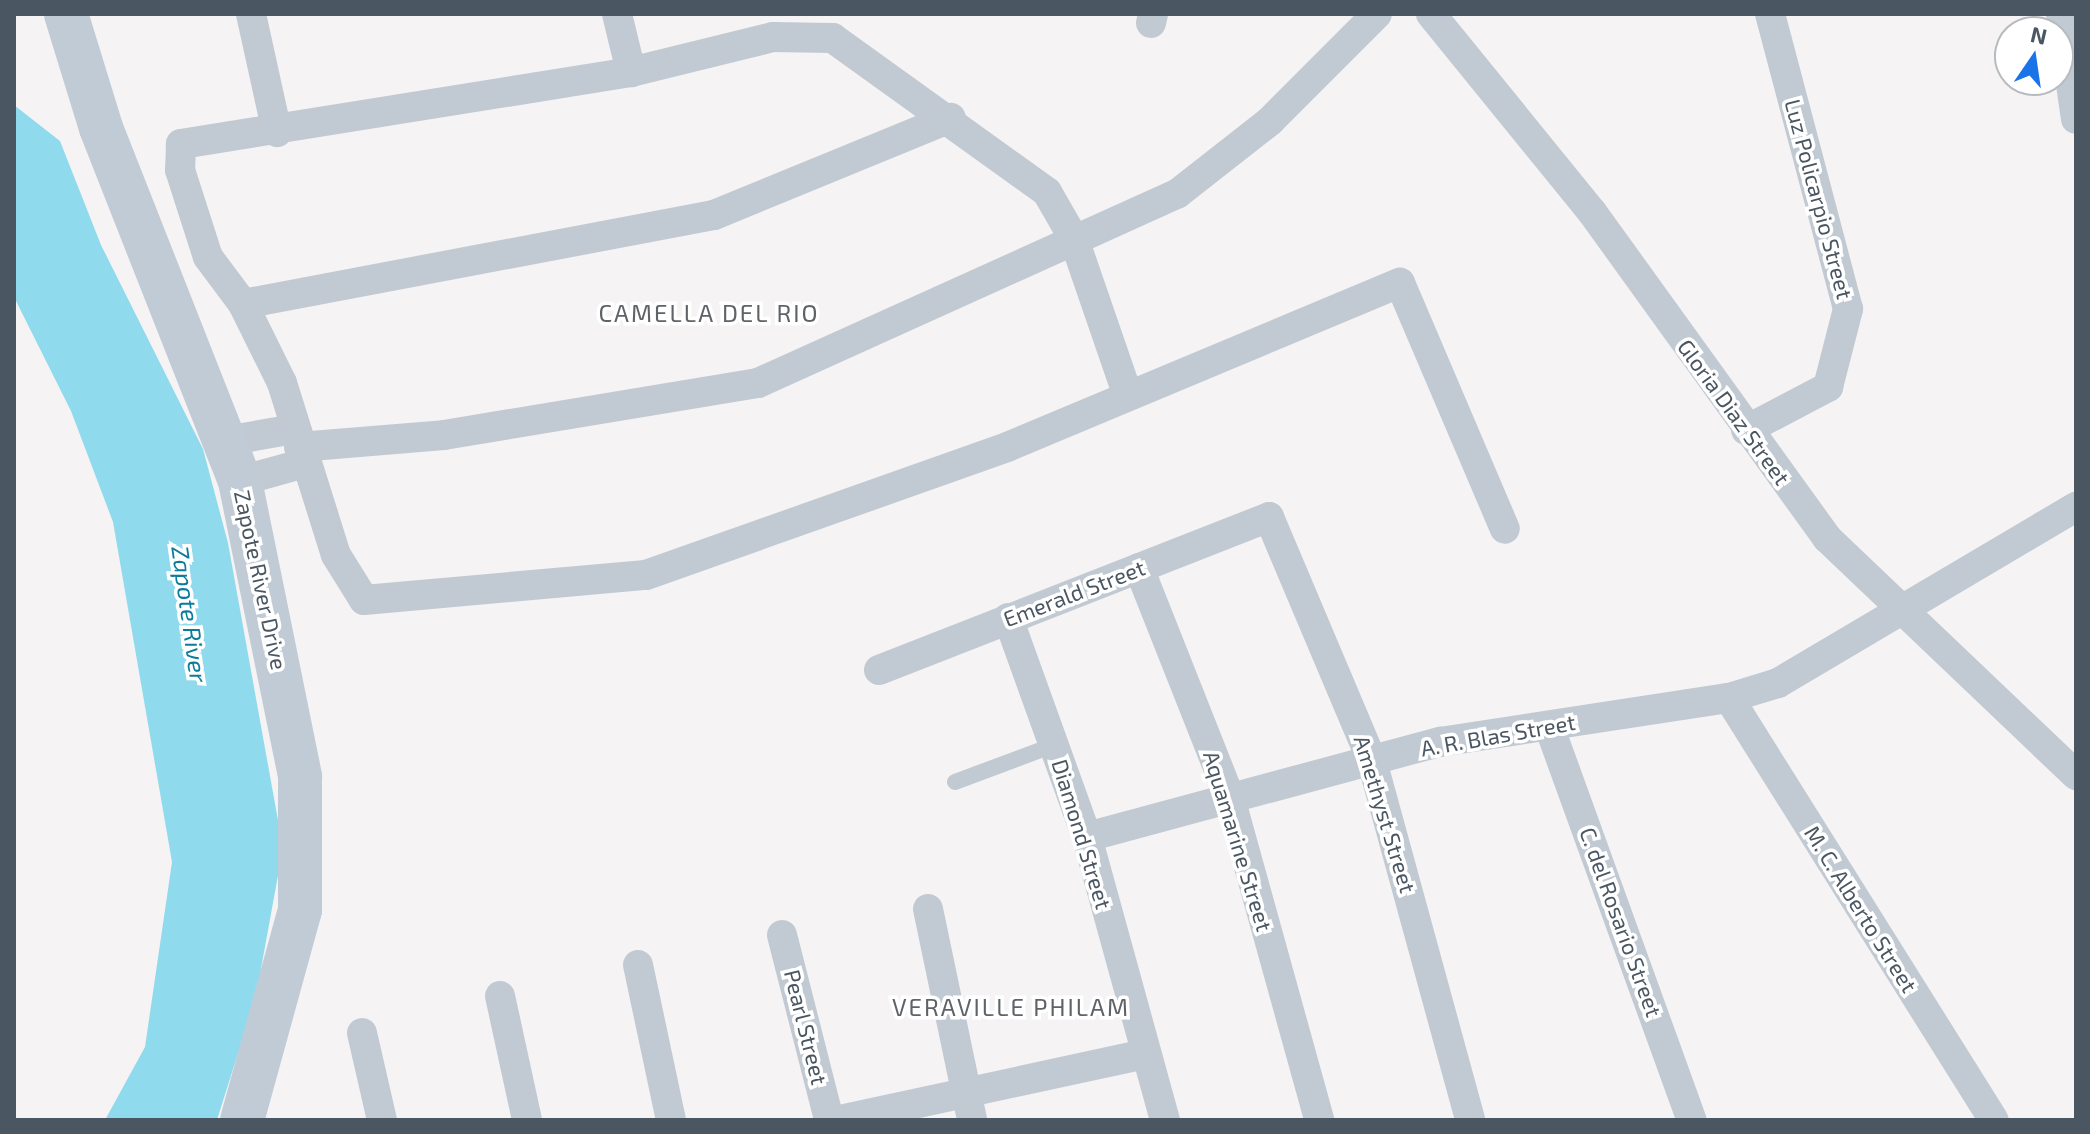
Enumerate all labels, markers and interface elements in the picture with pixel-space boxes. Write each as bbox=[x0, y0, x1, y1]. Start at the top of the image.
north arrow bbox=[1994, 16, 2074, 96]
text: N bbox=[2028, 20, 2050, 49]
street label: Luz Policarpio Street bbox=[1780, 96, 1858, 302]
district label: CAMELLA DEL RIO bbox=[598, 299, 820, 327]
street label: Gloria Diaz Street bbox=[1672, 334, 1796, 490]
street label: Zapote River Drive bbox=[229, 488, 293, 672]
water label: Zapote River bbox=[166, 544, 214, 684]
street label: Emerald Street bbox=[999, 554, 1149, 632]
street label: A. R. Blas Street bbox=[1419, 708, 1577, 762]
street label: Amethyst Street bbox=[1349, 732, 1421, 896]
street label: Aquamarine Street bbox=[1198, 748, 1278, 934]
street label: Diamond Street bbox=[1047, 756, 1117, 912]
street label: M. C. Alberto Street bbox=[1799, 821, 1923, 997]
street label: C. del Rosario Street bbox=[1574, 823, 1668, 1021]
street label: Pearl Street bbox=[779, 966, 833, 1088]
district label: VERAVILLE PHILAM bbox=[892, 993, 1130, 1021]

